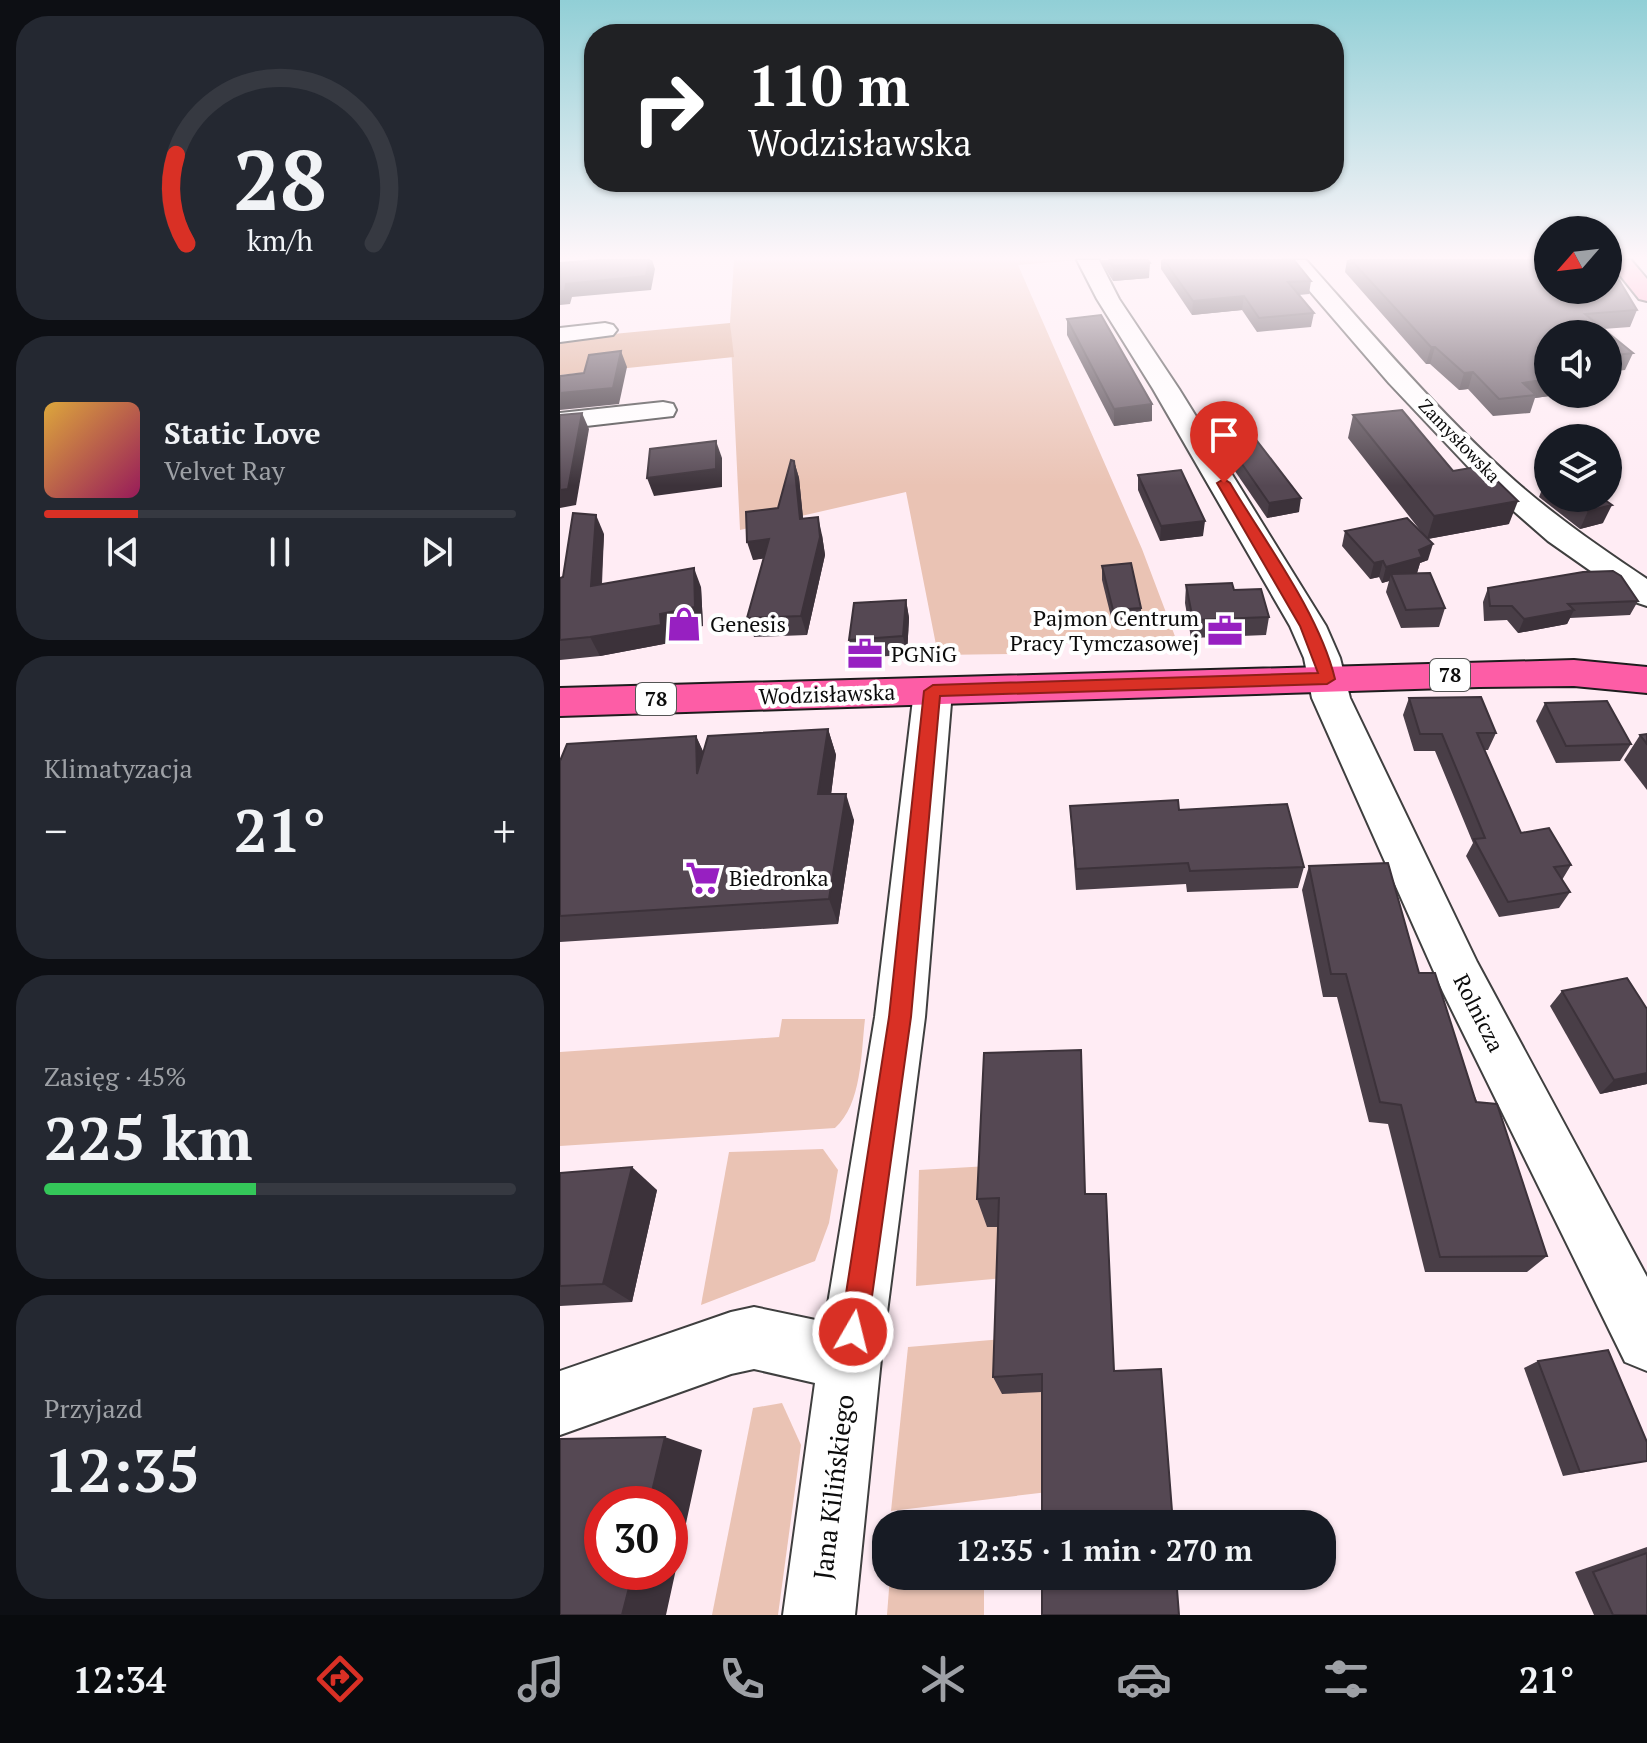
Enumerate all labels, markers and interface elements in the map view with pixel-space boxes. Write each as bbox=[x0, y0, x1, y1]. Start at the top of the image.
text: 110 m bbox=[748, 48, 910, 122]
icon: right bbox=[616, 56, 720, 160]
text: Wodzisławska bbox=[748, 119, 972, 166]
text: 28 bbox=[233, 123, 327, 233]
north arrow bbox=[1534, 216, 1622, 304]
map controls bbox=[1534, 216, 1622, 512]
text: km/h bbox=[247, 221, 313, 259]
button: sound bbox=[1534, 320, 1622, 408]
street label: Zamysłowska bbox=[1414, 393, 1506, 487]
pin bbox=[1190, 401, 1258, 483]
text: Static Love bbox=[164, 413, 321, 453]
icon: arrive bbox=[1202, 413, 1246, 457]
button: layers bbox=[1534, 424, 1622, 512]
text: Velvet Ray bbox=[164, 453, 285, 487]
icon: previous bbox=[101, 530, 145, 574]
icon: pause bbox=[258, 530, 302, 574]
icon: next bbox=[415, 530, 459, 574]
place label: Pajmon Centrum Pracy Tymczasowej bbox=[1010, 603, 1199, 657]
shop icon: Genesis bbox=[665, 605, 703, 643]
place label: Genesis bbox=[710, 609, 786, 638]
office icon: Pajmon Centrum Pracy Tymczasowej bbox=[1206, 612, 1244, 650]
office icon: PGNiG bbox=[846, 635, 884, 673]
place label: PGNiG bbox=[891, 639, 957, 668]
road number: 78 bbox=[1430, 659, 1470, 691]
street label: Wodzisławska bbox=[758, 677, 896, 710]
road number: 78 bbox=[636, 683, 676, 715]
text: Klimatyzacja bbox=[44, 751, 193, 785]
text: 21° bbox=[234, 790, 326, 869]
text: − bbox=[44, 801, 67, 860]
text: + bbox=[493, 801, 516, 860]
supermarket icon: Biedronka bbox=[684, 859, 722, 897]
place label: Biedronka bbox=[729, 863, 829, 892]
street label: Rolnicza bbox=[1448, 969, 1511, 1057]
text: Zasięg · 45% bbox=[44, 1059, 186, 1093]
text: 225 km bbox=[44, 1098, 252, 1177]
position arrow bbox=[811, 1290, 895, 1374]
text: Przyjazd bbox=[44, 1391, 143, 1425]
street label: Jana Kilińskiego bbox=[805, 1392, 861, 1581]
text: 12:35 bbox=[44, 1430, 200, 1509]
speed limit sign: 30 bbox=[584, 1486, 688, 1590]
text: 12:35 · 1 min · 270 m bbox=[956, 1530, 1252, 1570]
icon: directions bbox=[312, 1651, 368, 1707]
icon: music bbox=[513, 1651, 569, 1707]
icon: phone bbox=[714, 1651, 770, 1707]
icon: climate bbox=[915, 1651, 971, 1707]
icon: car bbox=[1116, 1651, 1172, 1707]
icon: filters bbox=[1318, 1651, 1374, 1707]
text: 12:34 bbox=[73, 1656, 166, 1703]
text: 21° bbox=[1519, 1656, 1574, 1703]

